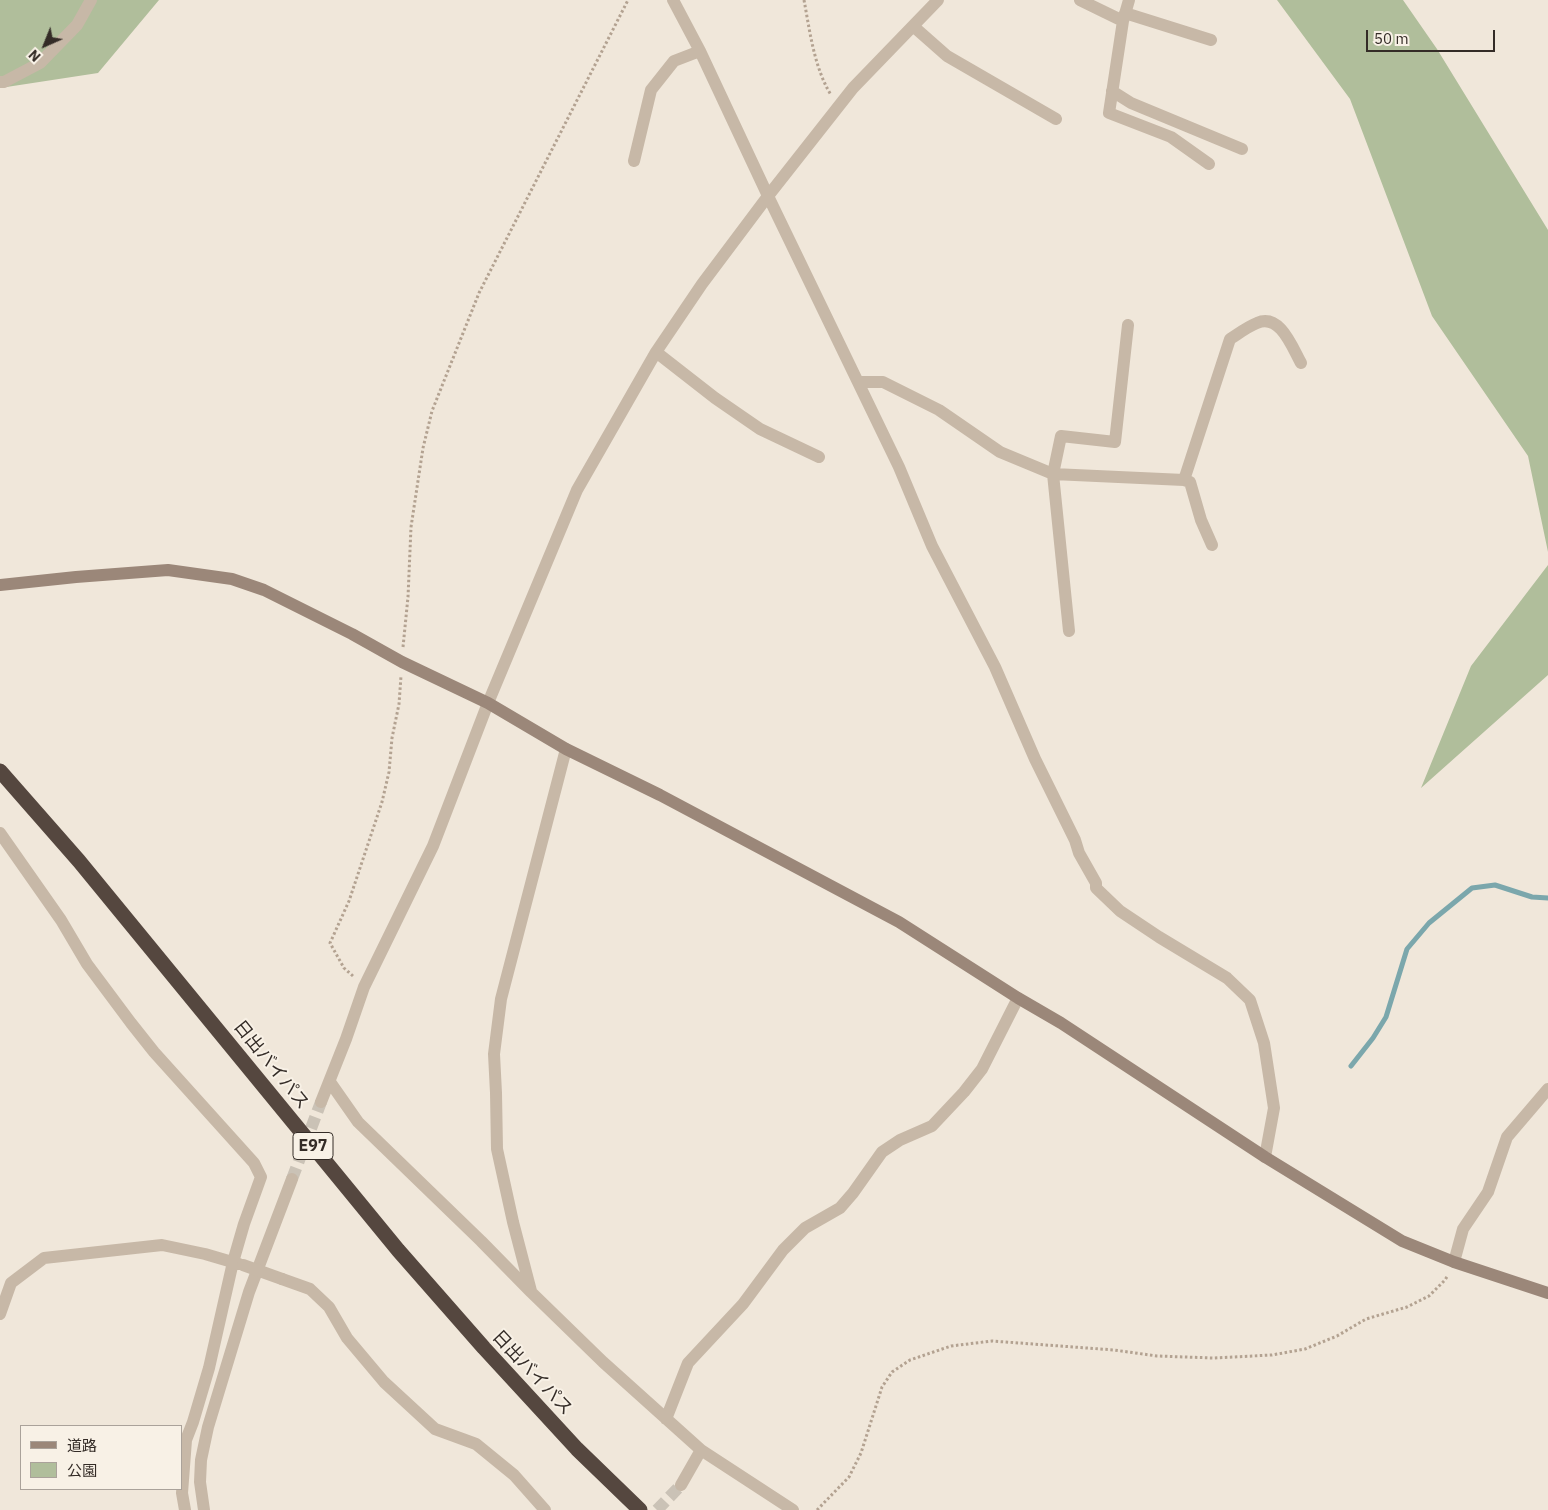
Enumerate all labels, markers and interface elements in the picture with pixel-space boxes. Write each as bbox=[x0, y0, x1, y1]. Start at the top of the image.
north arrow bbox=[20, 20, 70, 70]
scale bar bbox=[1368, 20, 1497, 52]
text: 50 m bbox=[1374, 29, 1409, 48]
text: N bbox=[25, 46, 44, 66]
street label: 日出バイパス bbox=[229, 1016, 313, 1114]
road number: E97 bbox=[293, 1132, 333, 1160]
street label: 日出バイパス bbox=[487, 1326, 577, 1420]
legend bbox=[20, 1425, 182, 1490]
text: 道路 bbox=[67, 1436, 97, 1455]
text: 公園 bbox=[67, 1461, 97, 1480]

